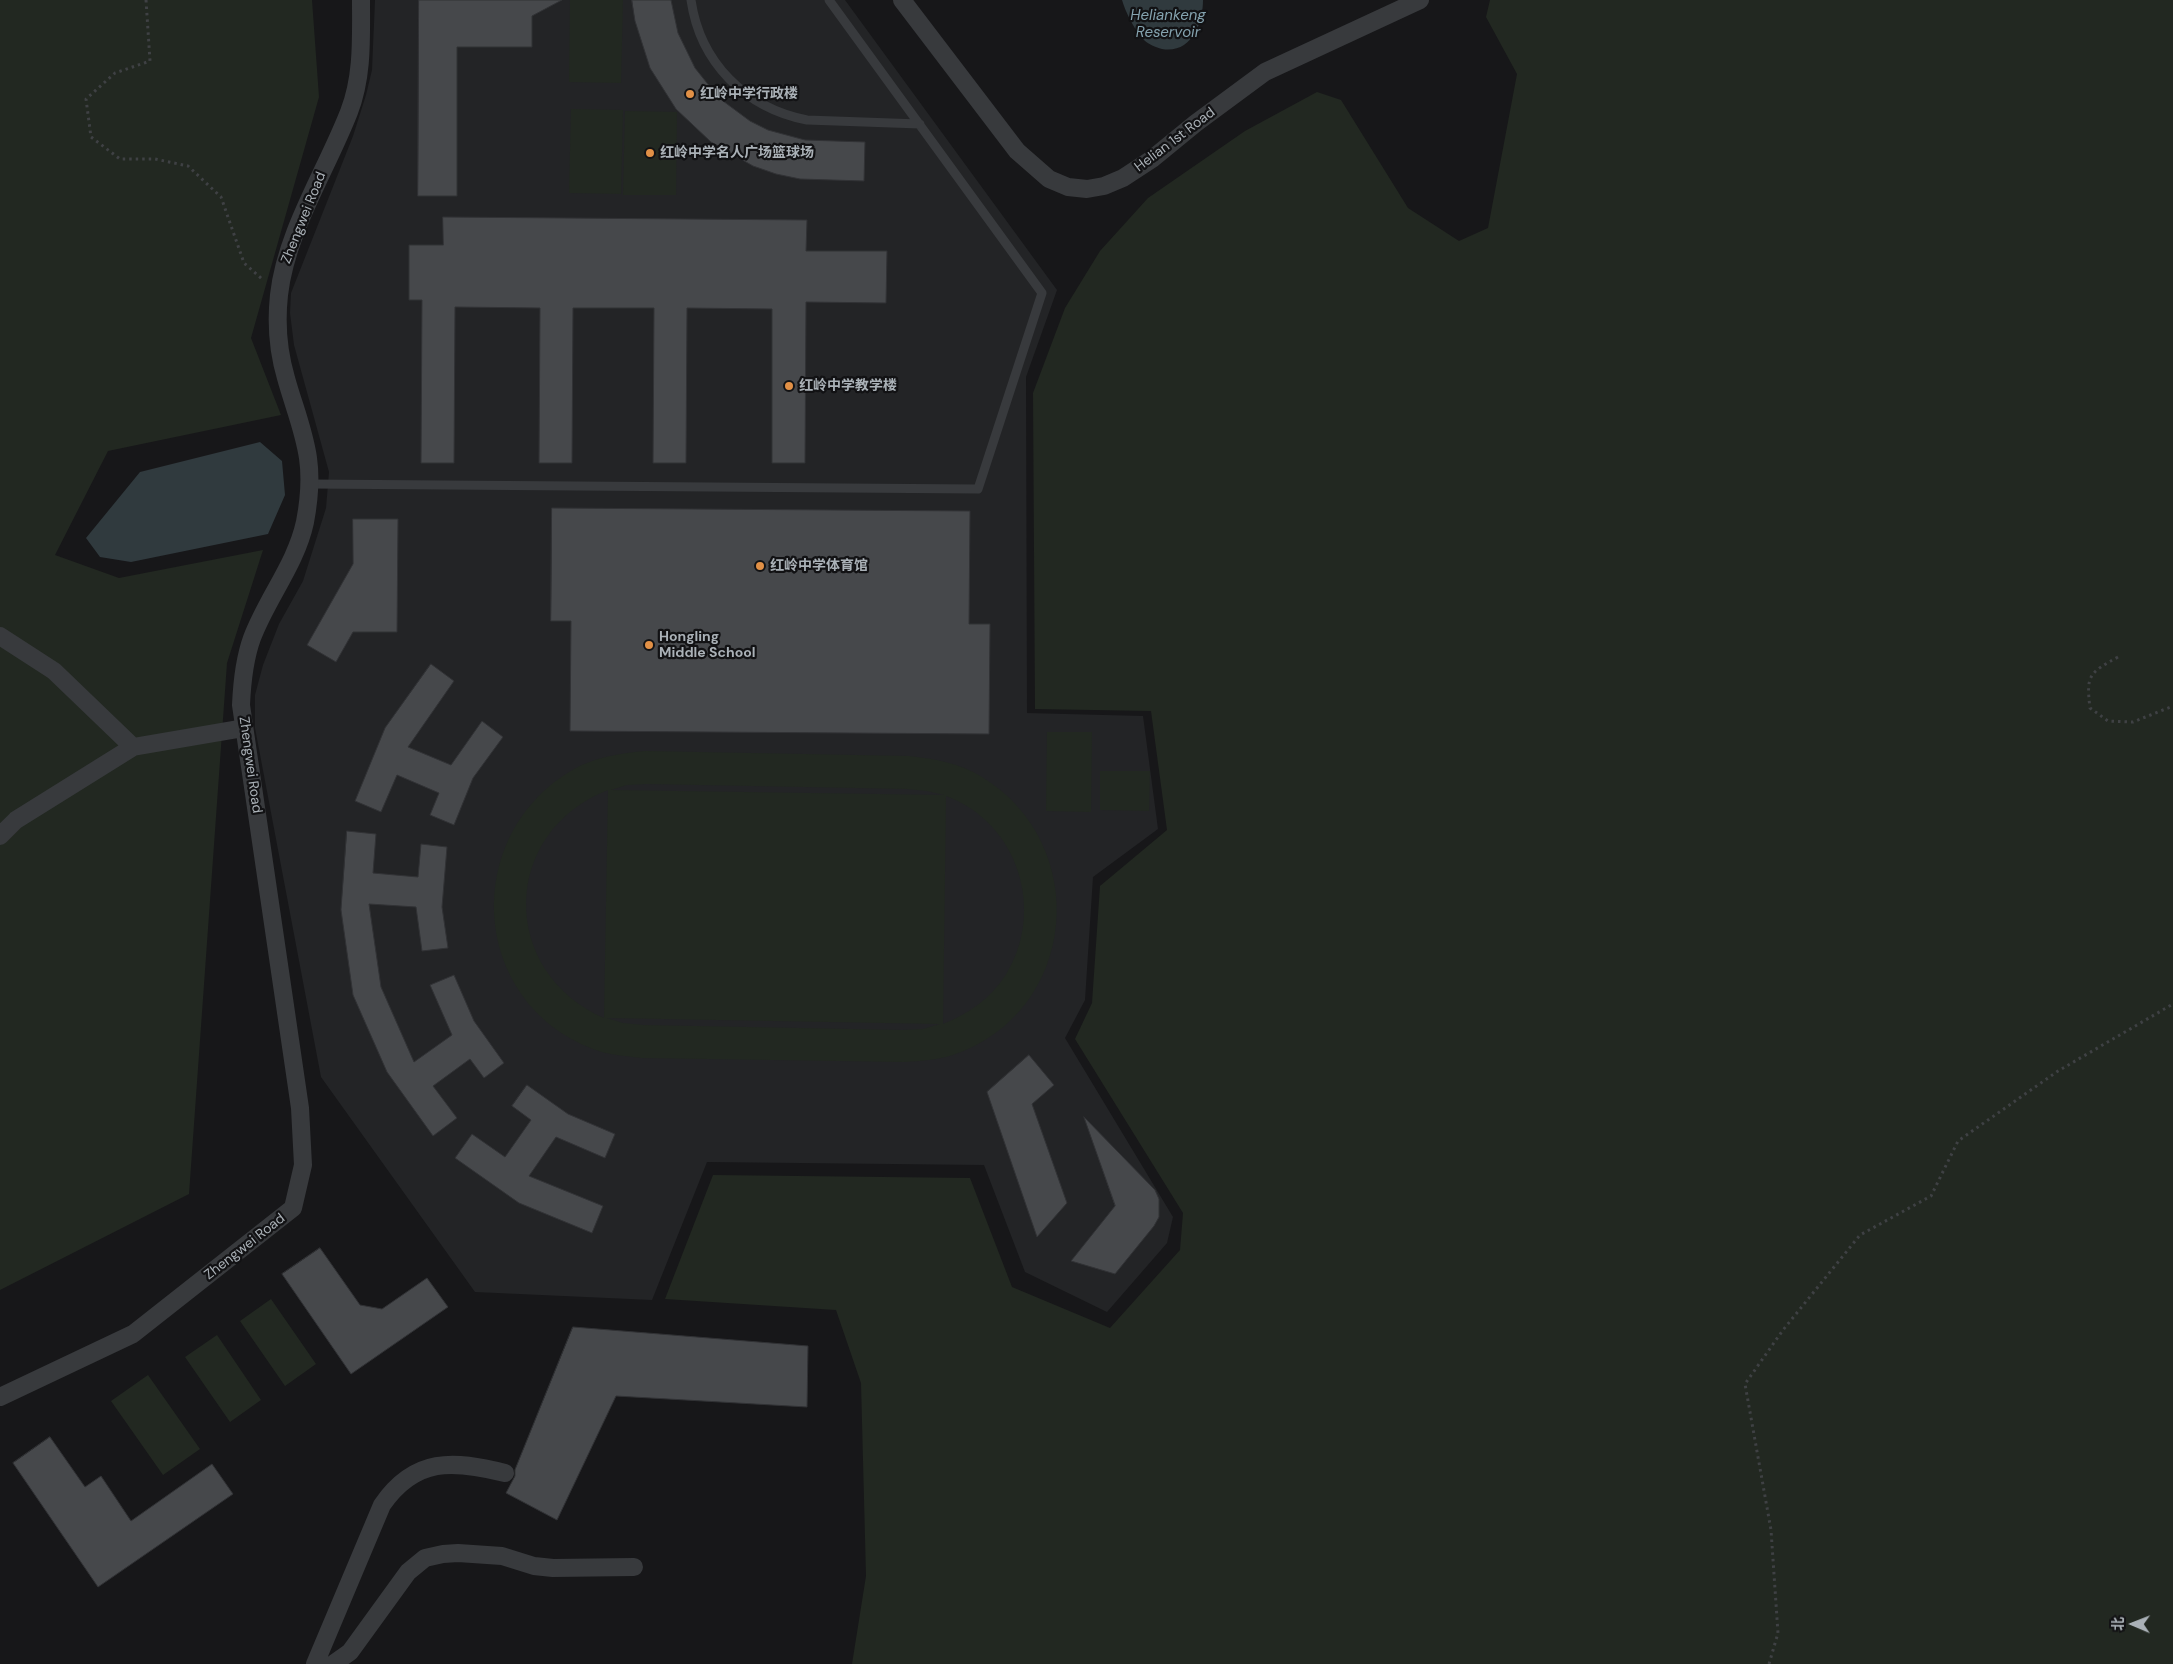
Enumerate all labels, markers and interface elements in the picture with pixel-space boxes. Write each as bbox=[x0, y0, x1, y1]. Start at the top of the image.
water label: Heliankeng Reservoir bbox=[1130, 7, 1206, 42]
place label: 红岭中学行政楼 bbox=[700, 86, 798, 102]
marker: 红岭中学行政楼 bbox=[684, 88, 696, 100]
street label: Helian 1st Road bbox=[1132, 104, 1218, 176]
place label: 红岭中学名人广场篮球场 bbox=[660, 145, 814, 161]
marker: 红岭中学名人广场篮球场 bbox=[644, 147, 656, 159]
street label: Zhengwei Road bbox=[278, 170, 330, 266]
place label: 红岭中学教学楼 bbox=[799, 378, 897, 394]
marker: 红岭中学教学楼 bbox=[783, 380, 795, 392]
place label: 红岭中学体育馆 bbox=[770, 558, 868, 574]
marker: 红岭中学体育馆 bbox=[754, 560, 766, 572]
place label: Hongling Middle School bbox=[659, 629, 755, 662]
marker: Hongling Middle School bbox=[643, 639, 655, 651]
street label: Zhengwei Road bbox=[235, 716, 265, 814]
street label: Zhengwei Road bbox=[201, 1210, 289, 1284]
north arrow bbox=[2108, 1599, 2158, 1649]
text: 北 bbox=[2109, 1617, 2127, 1631]

